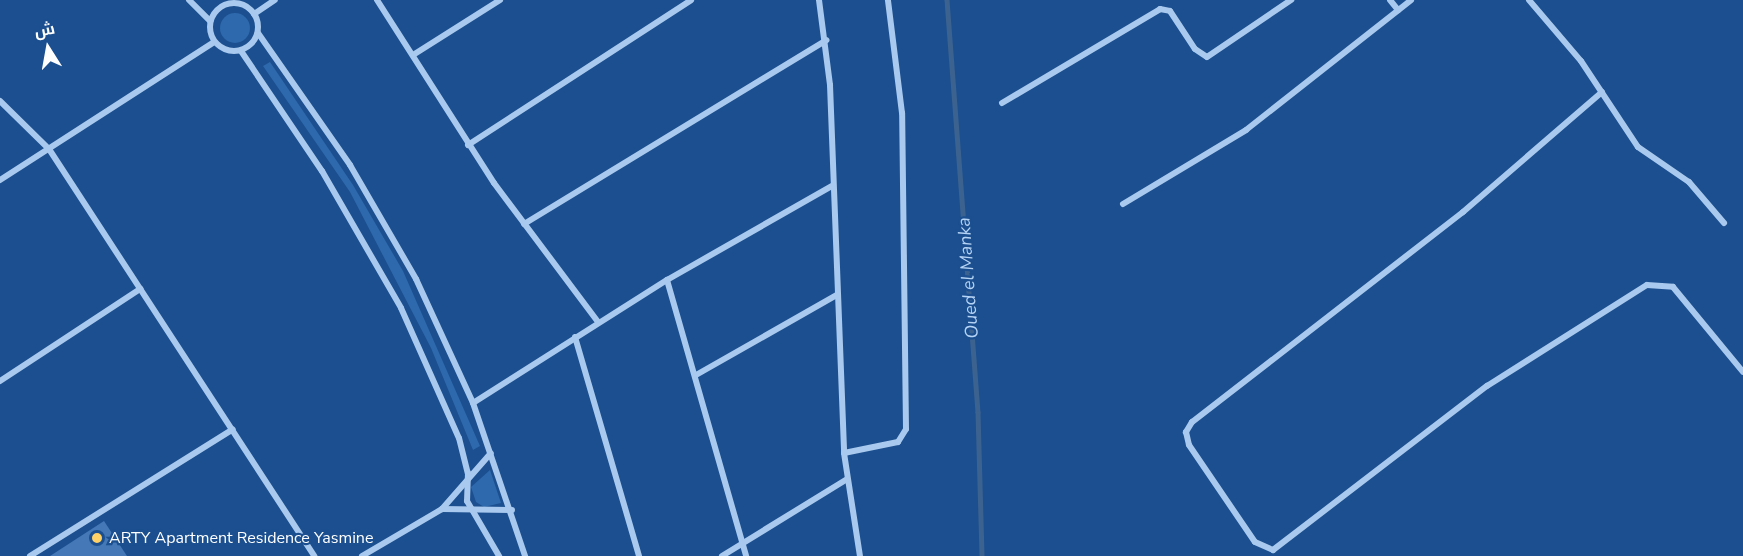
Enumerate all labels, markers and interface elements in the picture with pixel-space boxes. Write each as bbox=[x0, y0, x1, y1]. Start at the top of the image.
north arrow bbox=[18, 18, 78, 78]
text: ش bbox=[32, 18, 57, 43]
water label: Oued el Manka bbox=[953, 217, 983, 339]
place label: ARTY Apartment Residence Yasmine bbox=[109, 528, 373, 548]
marker: ARTY Apartment Residence Yasmine bbox=[90, 531, 104, 545]

